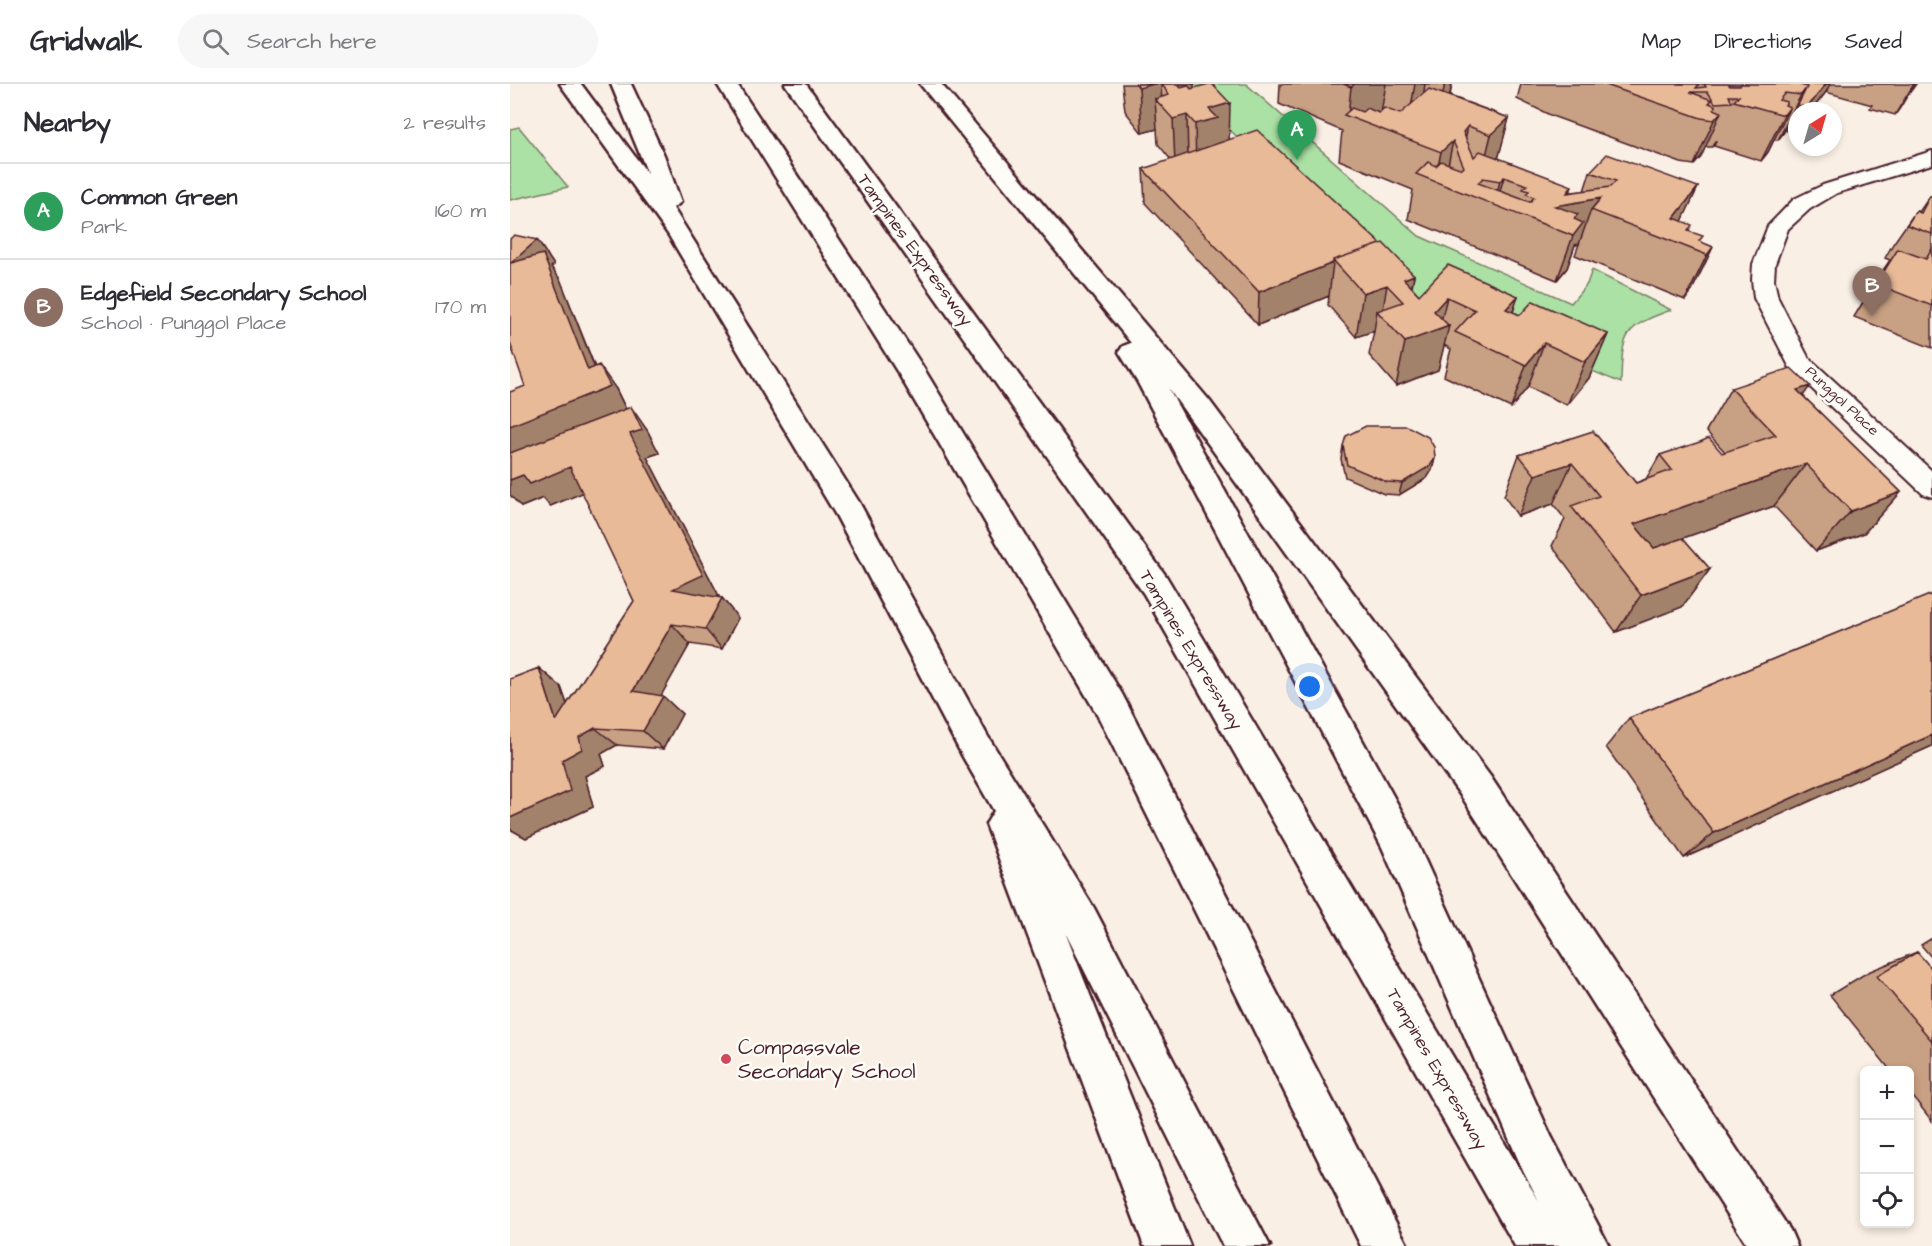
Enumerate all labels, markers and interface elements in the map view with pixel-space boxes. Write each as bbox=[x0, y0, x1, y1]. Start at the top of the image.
search box bbox=[178, 14, 598, 68]
text: Gridwalk bbox=[30, 22, 142, 61]
icon: search bbox=[199, 25, 232, 58]
text: Search here bbox=[247, 26, 377, 57]
text: Map bbox=[1641, 27, 1681, 56]
text: Directions bbox=[1714, 27, 1812, 56]
text: Saved bbox=[1845, 27, 1902, 56]
north arrow bbox=[1788, 102, 1842, 156]
text: Nearby bbox=[24, 105, 111, 141]
text: 2 results bbox=[403, 109, 486, 137]
pin: A bbox=[1278, 110, 1316, 160]
street label: Tampines Expressway bbox=[850, 169, 979, 332]
text: Common Green bbox=[81, 182, 238, 213]
text: A bbox=[37, 197, 50, 225]
text: 160 m bbox=[435, 197, 486, 225]
text: Park bbox=[81, 213, 127, 241]
pin: B bbox=[1852, 266, 1892, 316]
text: Edgefield Secondary School bbox=[81, 278, 366, 309]
text: B bbox=[36, 293, 51, 321]
text: 170 m bbox=[435, 293, 486, 321]
text: School · Punggol Place bbox=[81, 309, 286, 337]
street label: Punggol Place bbox=[1800, 361, 1884, 442]
street label: Tampines Expressway bbox=[1132, 565, 1249, 735]
your location bbox=[1295, 672, 1324, 701]
street label: Tampines Expressway bbox=[1380, 984, 1494, 1155]
place label: Compassvale Secondary School bbox=[738, 1033, 916, 1088]
marker: Compassvale Secondary School bbox=[719, 1052, 733, 1066]
map controls bbox=[1860, 1066, 1914, 1228]
button: + bbox=[1860, 1066, 1914, 1120]
button: − bbox=[1860, 1120, 1914, 1174]
button: locate bbox=[1860, 1174, 1914, 1228]

